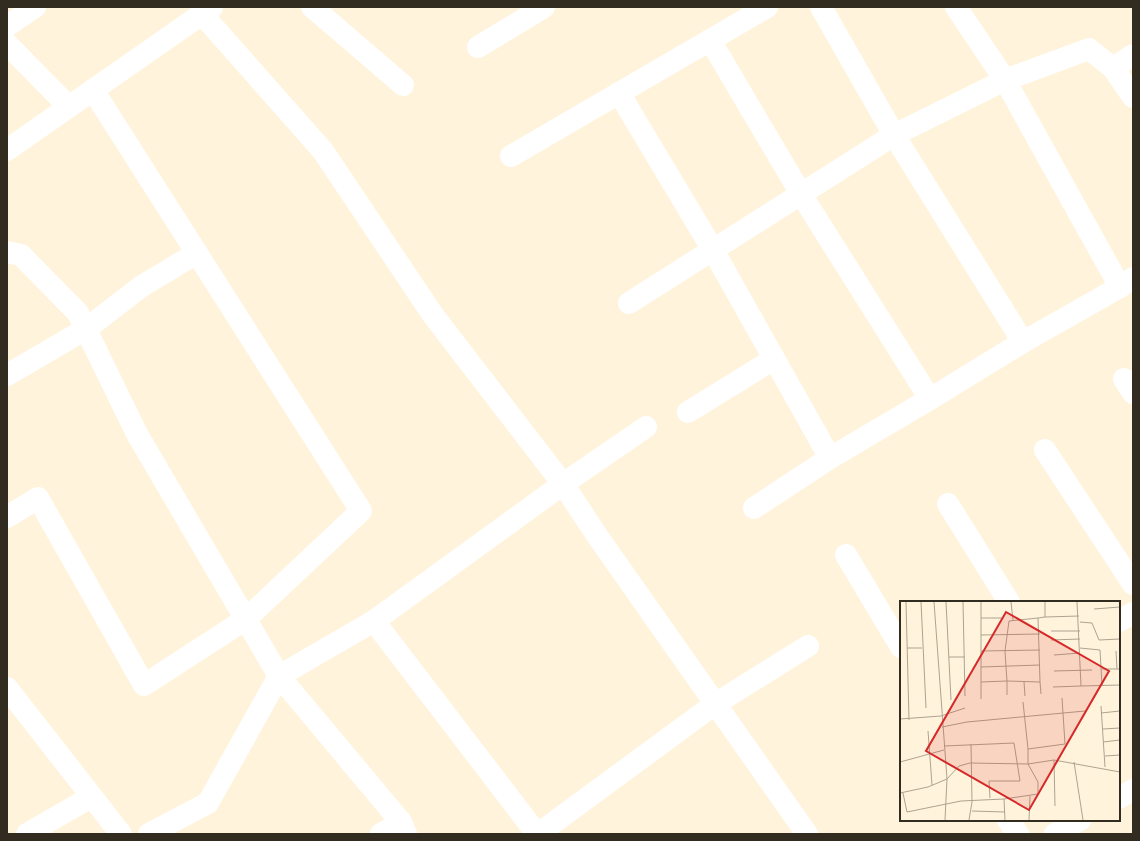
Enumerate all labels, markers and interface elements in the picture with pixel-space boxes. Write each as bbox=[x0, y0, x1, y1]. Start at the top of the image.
inset map bbox=[900, 601, 1120, 821]

